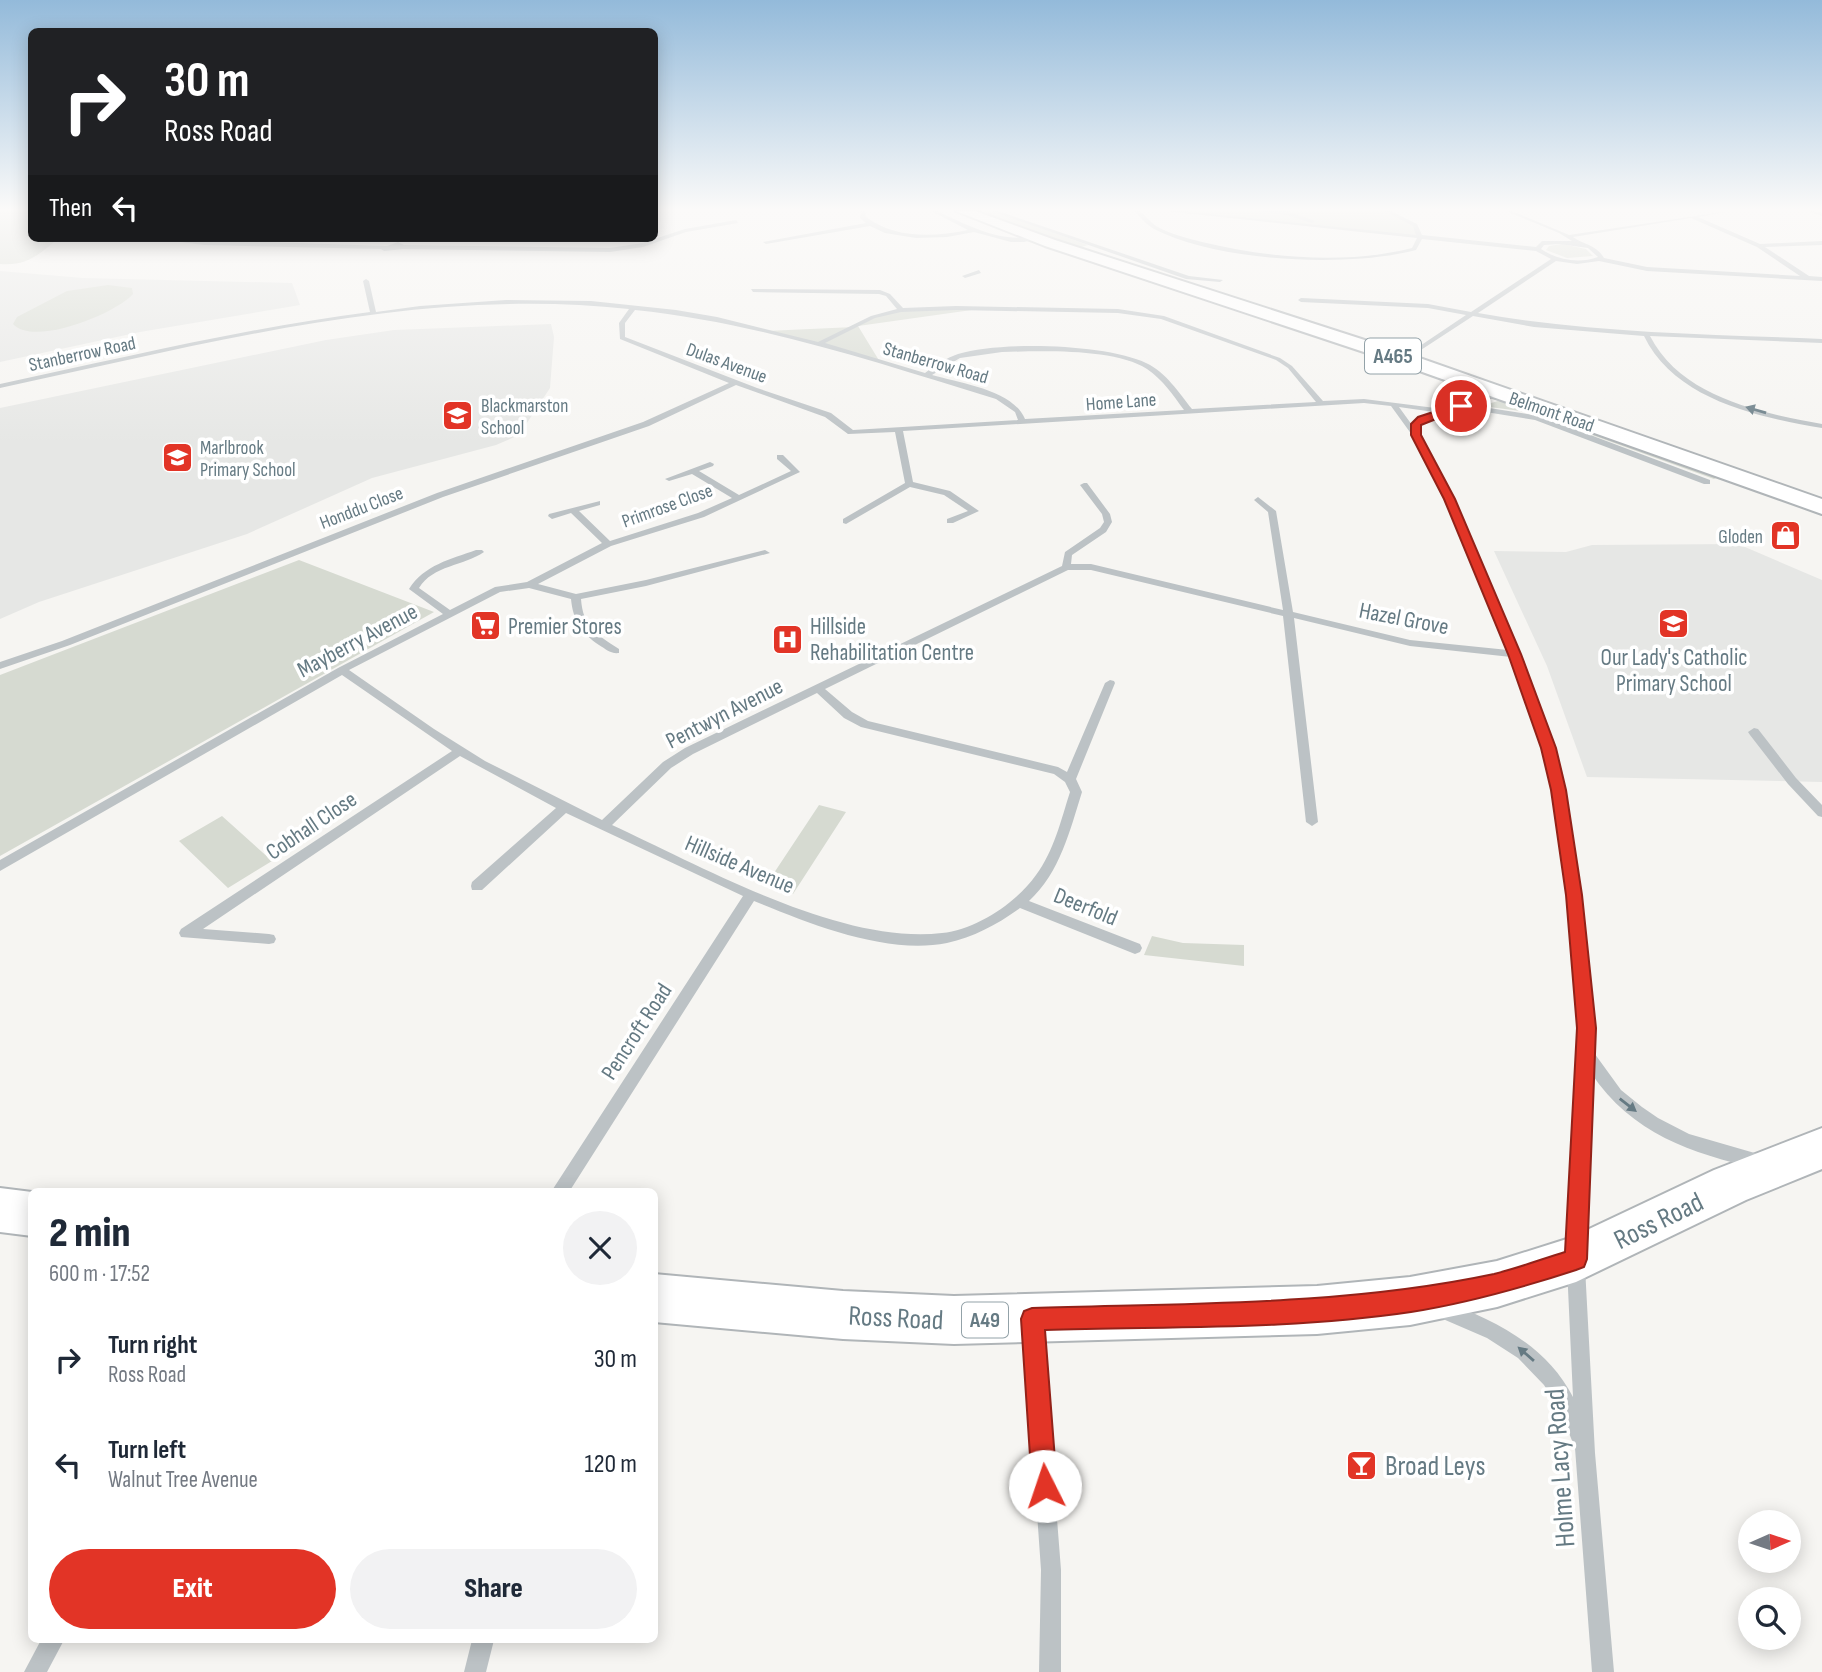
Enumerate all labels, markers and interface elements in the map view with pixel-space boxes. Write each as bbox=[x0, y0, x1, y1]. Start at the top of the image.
text: 30 m bbox=[164, 52, 249, 111]
icon: right bbox=[49, 56, 140, 147]
text: Ross Road bbox=[164, 112, 273, 151]
icon: left bbox=[106, 189, 144, 227]
text: Then bbox=[49, 193, 92, 224]
street label: Stanberrow Road bbox=[27, 332, 138, 377]
street label: Stanberrow Road bbox=[880, 337, 991, 389]
street label: Dulas Avenue bbox=[683, 338, 770, 389]
road number: A465 bbox=[1365, 338, 1421, 374]
pin bbox=[1431, 376, 1491, 436]
icon: arrive bbox=[1442, 387, 1480, 425]
street label: Belmont Road bbox=[1506, 387, 1597, 438]
street label: Home Lane bbox=[1085, 389, 1157, 416]
place label: Blackmarston School bbox=[481, 395, 568, 440]
school or university icon: Blackmarston School bbox=[441, 399, 475, 433]
one-way arrow bbox=[1745, 404, 1766, 414]
place label: Marlbrook Primary School bbox=[200, 437, 296, 482]
school or university icon: Marlbrook Primary School bbox=[160, 441, 194, 475]
street label: Primrose Close bbox=[619, 479, 716, 533]
street label: Honddu Close bbox=[317, 482, 407, 535]
shop icon: Gloden bbox=[1769, 519, 1803, 553]
place label: Gloden bbox=[1718, 526, 1763, 549]
street label: Mayberry Avenue bbox=[293, 597, 422, 684]
street label: Hazel Grove bbox=[1357, 597, 1451, 641]
school or university icon: Our Lady's Catholic Primary School bbox=[1657, 606, 1691, 640]
supermarket icon: Premier Stores bbox=[468, 609, 502, 643]
place label: Premier Stores bbox=[508, 613, 622, 641]
place label: Hillside Rehabilitation Centre bbox=[810, 613, 974, 667]
hospital icon: Hillside Rehabilitation Centre bbox=[770, 622, 804, 656]
place label: Our Lady's Catholic Primary School bbox=[1601, 644, 1747, 698]
street label: Pentwyn Avenue bbox=[661, 672, 788, 755]
street label: Cobhall Close bbox=[261, 785, 362, 866]
street label: Hillside Avenue bbox=[681, 829, 798, 900]
street label: Deerfold bbox=[1050, 882, 1122, 932]
street label: Pencroft Road bbox=[595, 978, 678, 1085]
one-way arrow bbox=[1619, 1097, 1637, 1111]
street label: Ross Road bbox=[1609, 1186, 1709, 1257]
text: 2 min bbox=[49, 1208, 130, 1259]
button: close bbox=[563, 1211, 637, 1285]
text: 600 m · 17:52 bbox=[49, 1260, 150, 1288]
street label: Ross Road bbox=[848, 1300, 944, 1337]
road number: A49 bbox=[962, 1302, 1008, 1338]
text: Turn right bbox=[108, 1330, 197, 1361]
icon: right bbox=[49, 1341, 87, 1379]
text: 30 m bbox=[594, 1344, 637, 1375]
one-way arrow bbox=[1517, 1346, 1535, 1362]
text: Ross Road bbox=[108, 1361, 186, 1389]
street label: Holme Lacy Road bbox=[1538, 1388, 1582, 1548]
text: Turn left bbox=[108, 1435, 186, 1466]
icon: left bbox=[49, 1446, 87, 1484]
bar icon: Broad Leys bbox=[1345, 1448, 1379, 1482]
text: 120 m bbox=[584, 1449, 637, 1480]
position arrow bbox=[1008, 1449, 1082, 1523]
place label: Broad Leys bbox=[1385, 1450, 1486, 1483]
text: Walnut Tree Avenue bbox=[108, 1466, 258, 1494]
north arrow bbox=[1738, 1510, 1801, 1573]
map controls bbox=[1738, 1510, 1801, 1650]
button: Exit bbox=[49, 1549, 336, 1629]
button: Share bbox=[350, 1549, 637, 1629]
button: search bbox=[1738, 1587, 1801, 1650]

